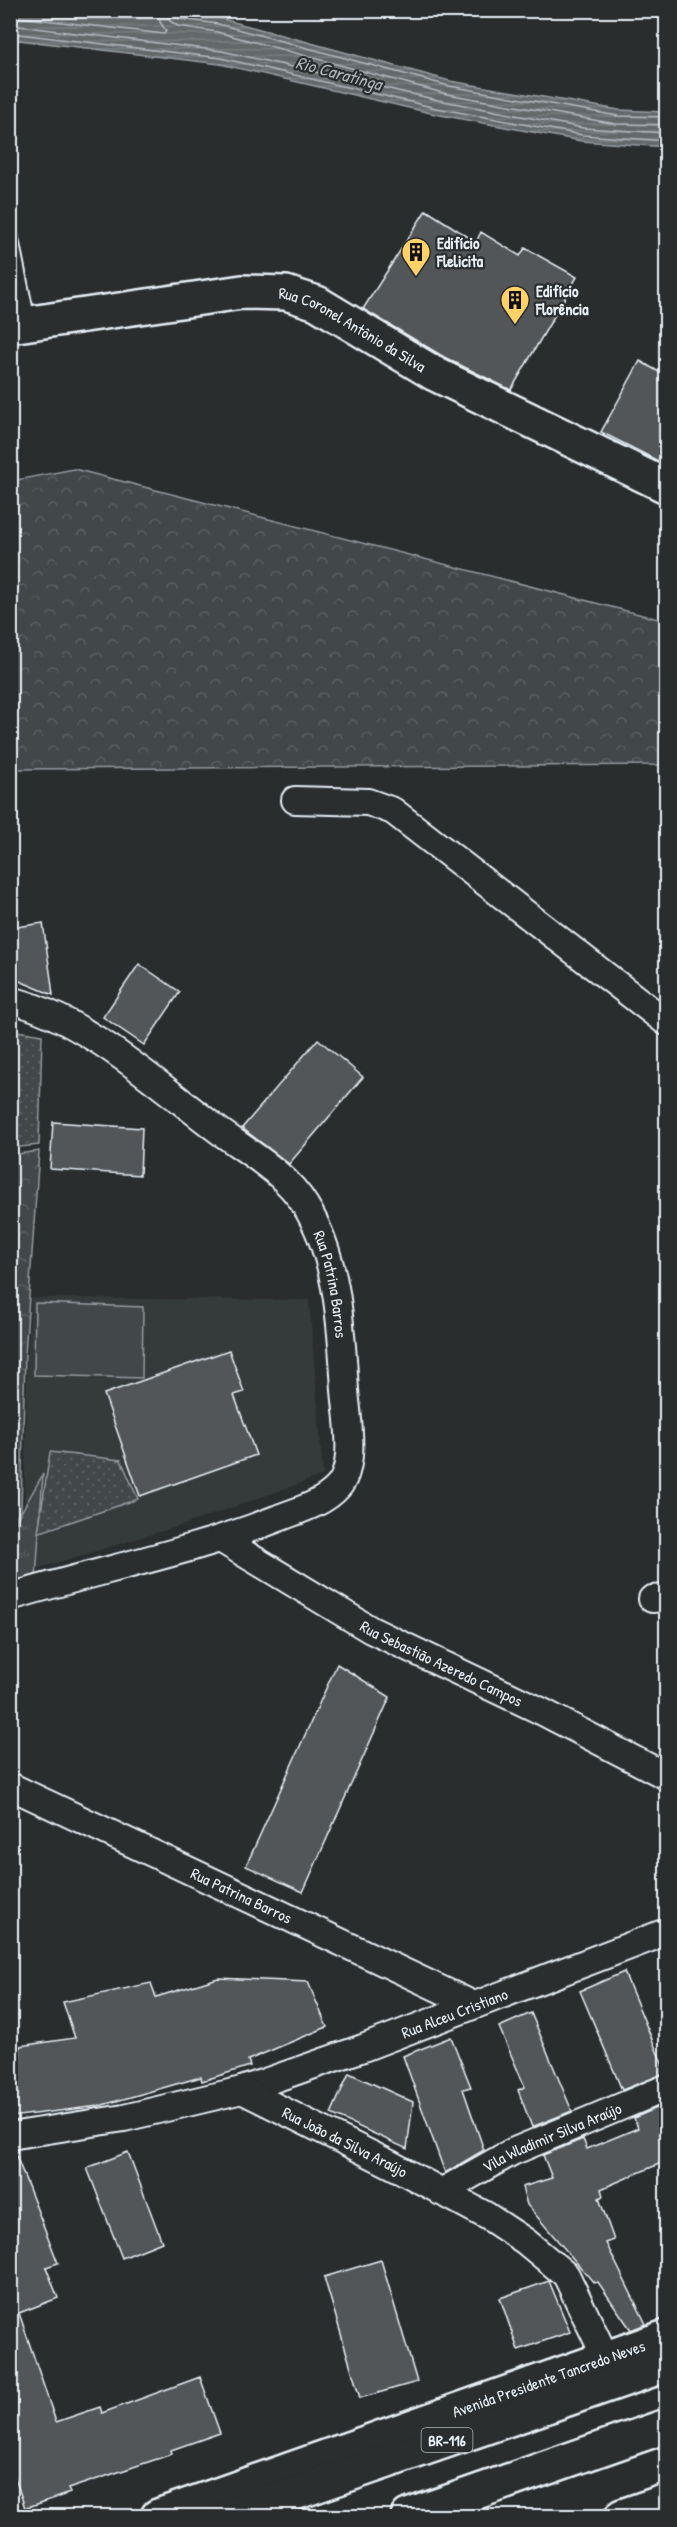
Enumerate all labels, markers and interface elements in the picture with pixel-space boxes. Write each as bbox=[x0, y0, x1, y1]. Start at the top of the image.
water label: Rio Caratinga bbox=[293, 50, 387, 97]
place label: Edifício Flelicita bbox=[436, 232, 484, 272]
building icon: Edifício Flelicita bbox=[400, 236, 432, 278]
place label: Edifício Florência bbox=[535, 280, 589, 320]
street label: Rua Coronel Antônio da Silva bbox=[279, 282, 430, 377]
building icon: Edifício Florência bbox=[499, 284, 531, 326]
street label: Rua Patrina Barros bbox=[308, 1227, 352, 1339]
street label: Rua Sebastião Azeredo Campos bbox=[356, 1615, 526, 1712]
street label: Rua Patrina Barros bbox=[187, 1862, 296, 1929]
street label: Rua Alceu Cristiano bbox=[398, 1982, 511, 2043]
street label: Vila Wladimir Silva Araújo bbox=[478, 2097, 625, 2178]
street label: Rua João da Silva Araújo bbox=[279, 2101, 412, 2183]
street label: Avenida Presidente Tancredo Neves bbox=[449, 2334, 648, 2423]
road number: BR-116 bbox=[422, 2428, 472, 2452]

